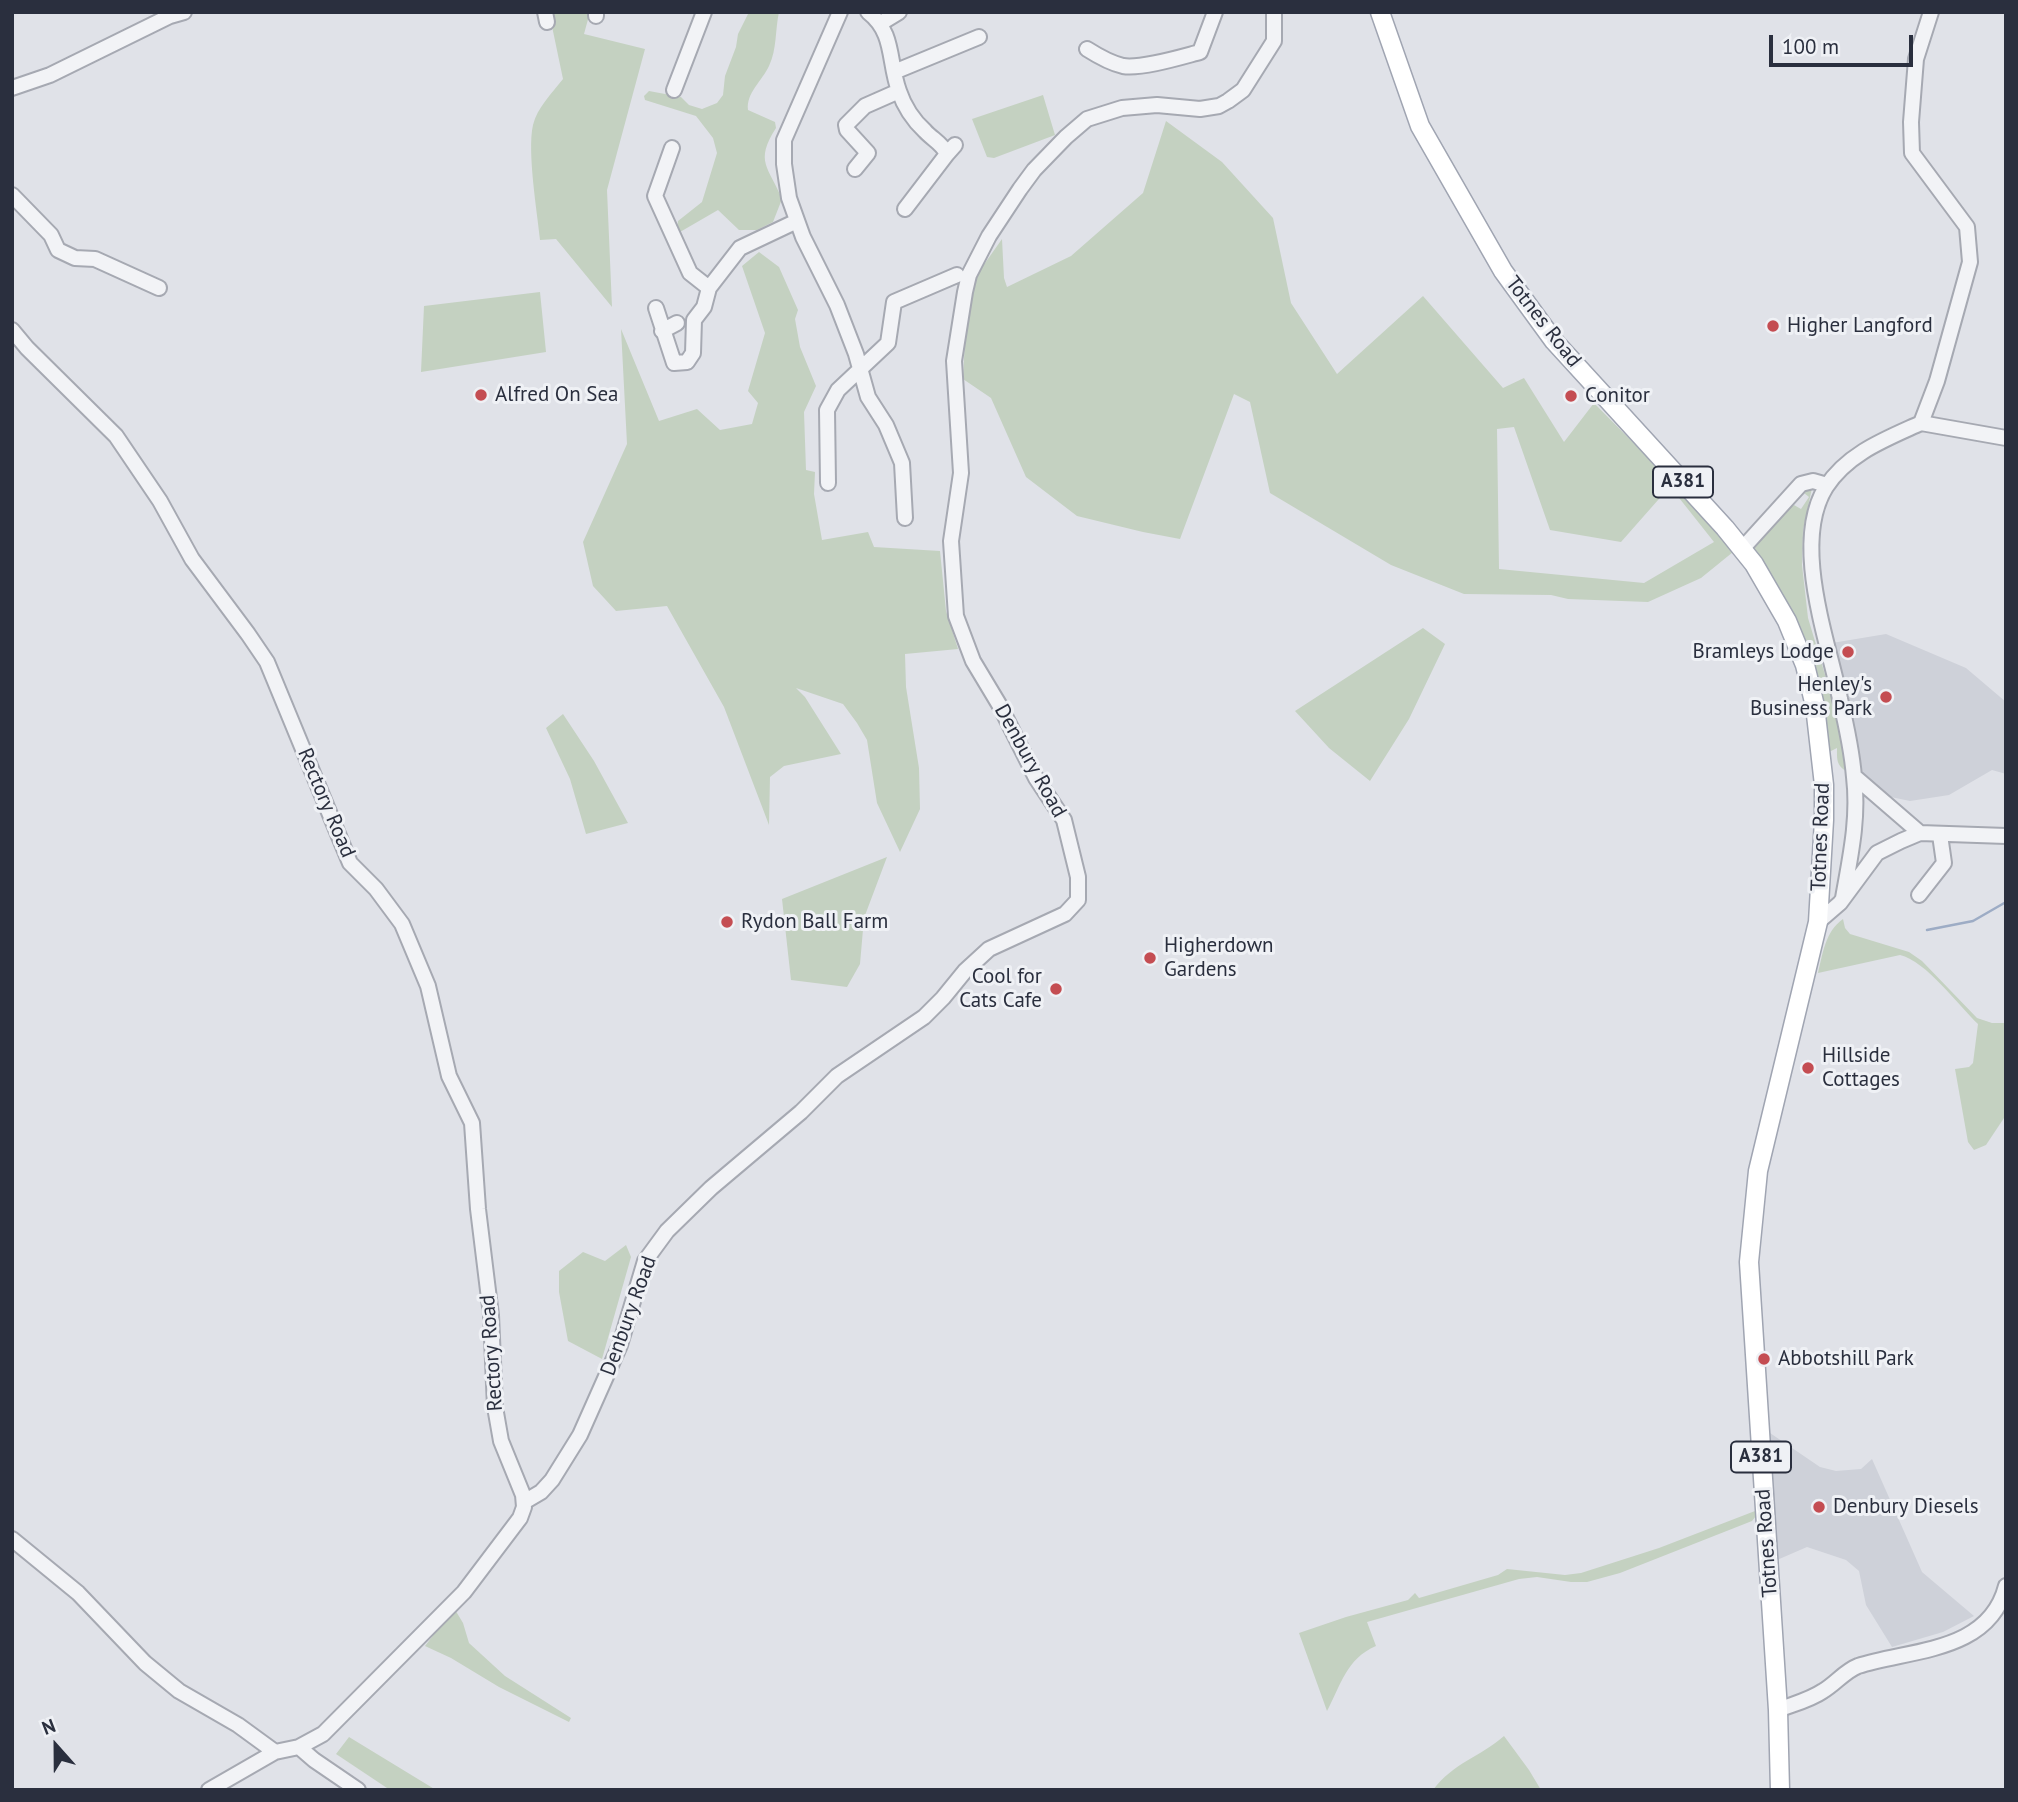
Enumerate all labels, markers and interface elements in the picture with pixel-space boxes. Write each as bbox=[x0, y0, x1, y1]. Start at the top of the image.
scale bar bbox=[1773, 21, 1916, 65]
text: 100 m bbox=[1782, 33, 1839, 60]
street label: Totnes Road bbox=[1500, 272, 1586, 372]
place label: Higher Langford bbox=[1787, 313, 1933, 339]
marker: Higher Langford bbox=[1765, 318, 1781, 334]
place label: Alfred On Sea bbox=[495, 382, 619, 408]
place label: Conitor bbox=[1585, 383, 1650, 409]
marker: Alfred On Sea bbox=[473, 387, 489, 403]
marker: Conitor bbox=[1563, 388, 1579, 404]
road number: A381 bbox=[1653, 467, 1713, 498]
place label: Bramleys Lodge bbox=[1692, 639, 1834, 665]
marker: Bramleys Lodge bbox=[1840, 644, 1856, 660]
place label: Henley's Business Park bbox=[1750, 672, 1872, 722]
marker: Henley's Business Park bbox=[1878, 689, 1894, 705]
street label: Denbury Road bbox=[989, 700, 1071, 822]
street label: Rectory Road bbox=[292, 744, 360, 862]
street label: Totnes Road bbox=[1807, 782, 1835, 892]
place label: Rydon Ball Farm bbox=[741, 909, 888, 935]
marker: Rydon Ball Farm bbox=[719, 914, 735, 930]
place label: Higherdown Gardens bbox=[1164, 933, 1274, 983]
marker: Higherdown Gardens bbox=[1142, 950, 1158, 966]
place label: Cool for Cats Cafe bbox=[959, 964, 1042, 1014]
marker: Cool for Cats Cafe bbox=[1048, 981, 1064, 997]
place label: Hillside Cottages bbox=[1822, 1043, 1900, 1093]
marker: Hillside Cottages bbox=[1800, 1060, 1816, 1076]
street label: Denbury Road bbox=[596, 1253, 662, 1379]
street label: Rectory Road bbox=[475, 1294, 509, 1412]
place label: Abbotshill Park bbox=[1778, 1346, 1914, 1372]
marker: Abbotshill Park bbox=[1756, 1351, 1772, 1367]
road number: A381 bbox=[1731, 1442, 1791, 1472]
street label: Totnes Road bbox=[1751, 1488, 1783, 1598]
place label: Denbury Diesels bbox=[1833, 1494, 1979, 1520]
marker: Denbury Diesels bbox=[1811, 1499, 1827, 1515]
north arrow bbox=[21, 1711, 91, 1781]
text: N bbox=[38, 1713, 59, 1740]

